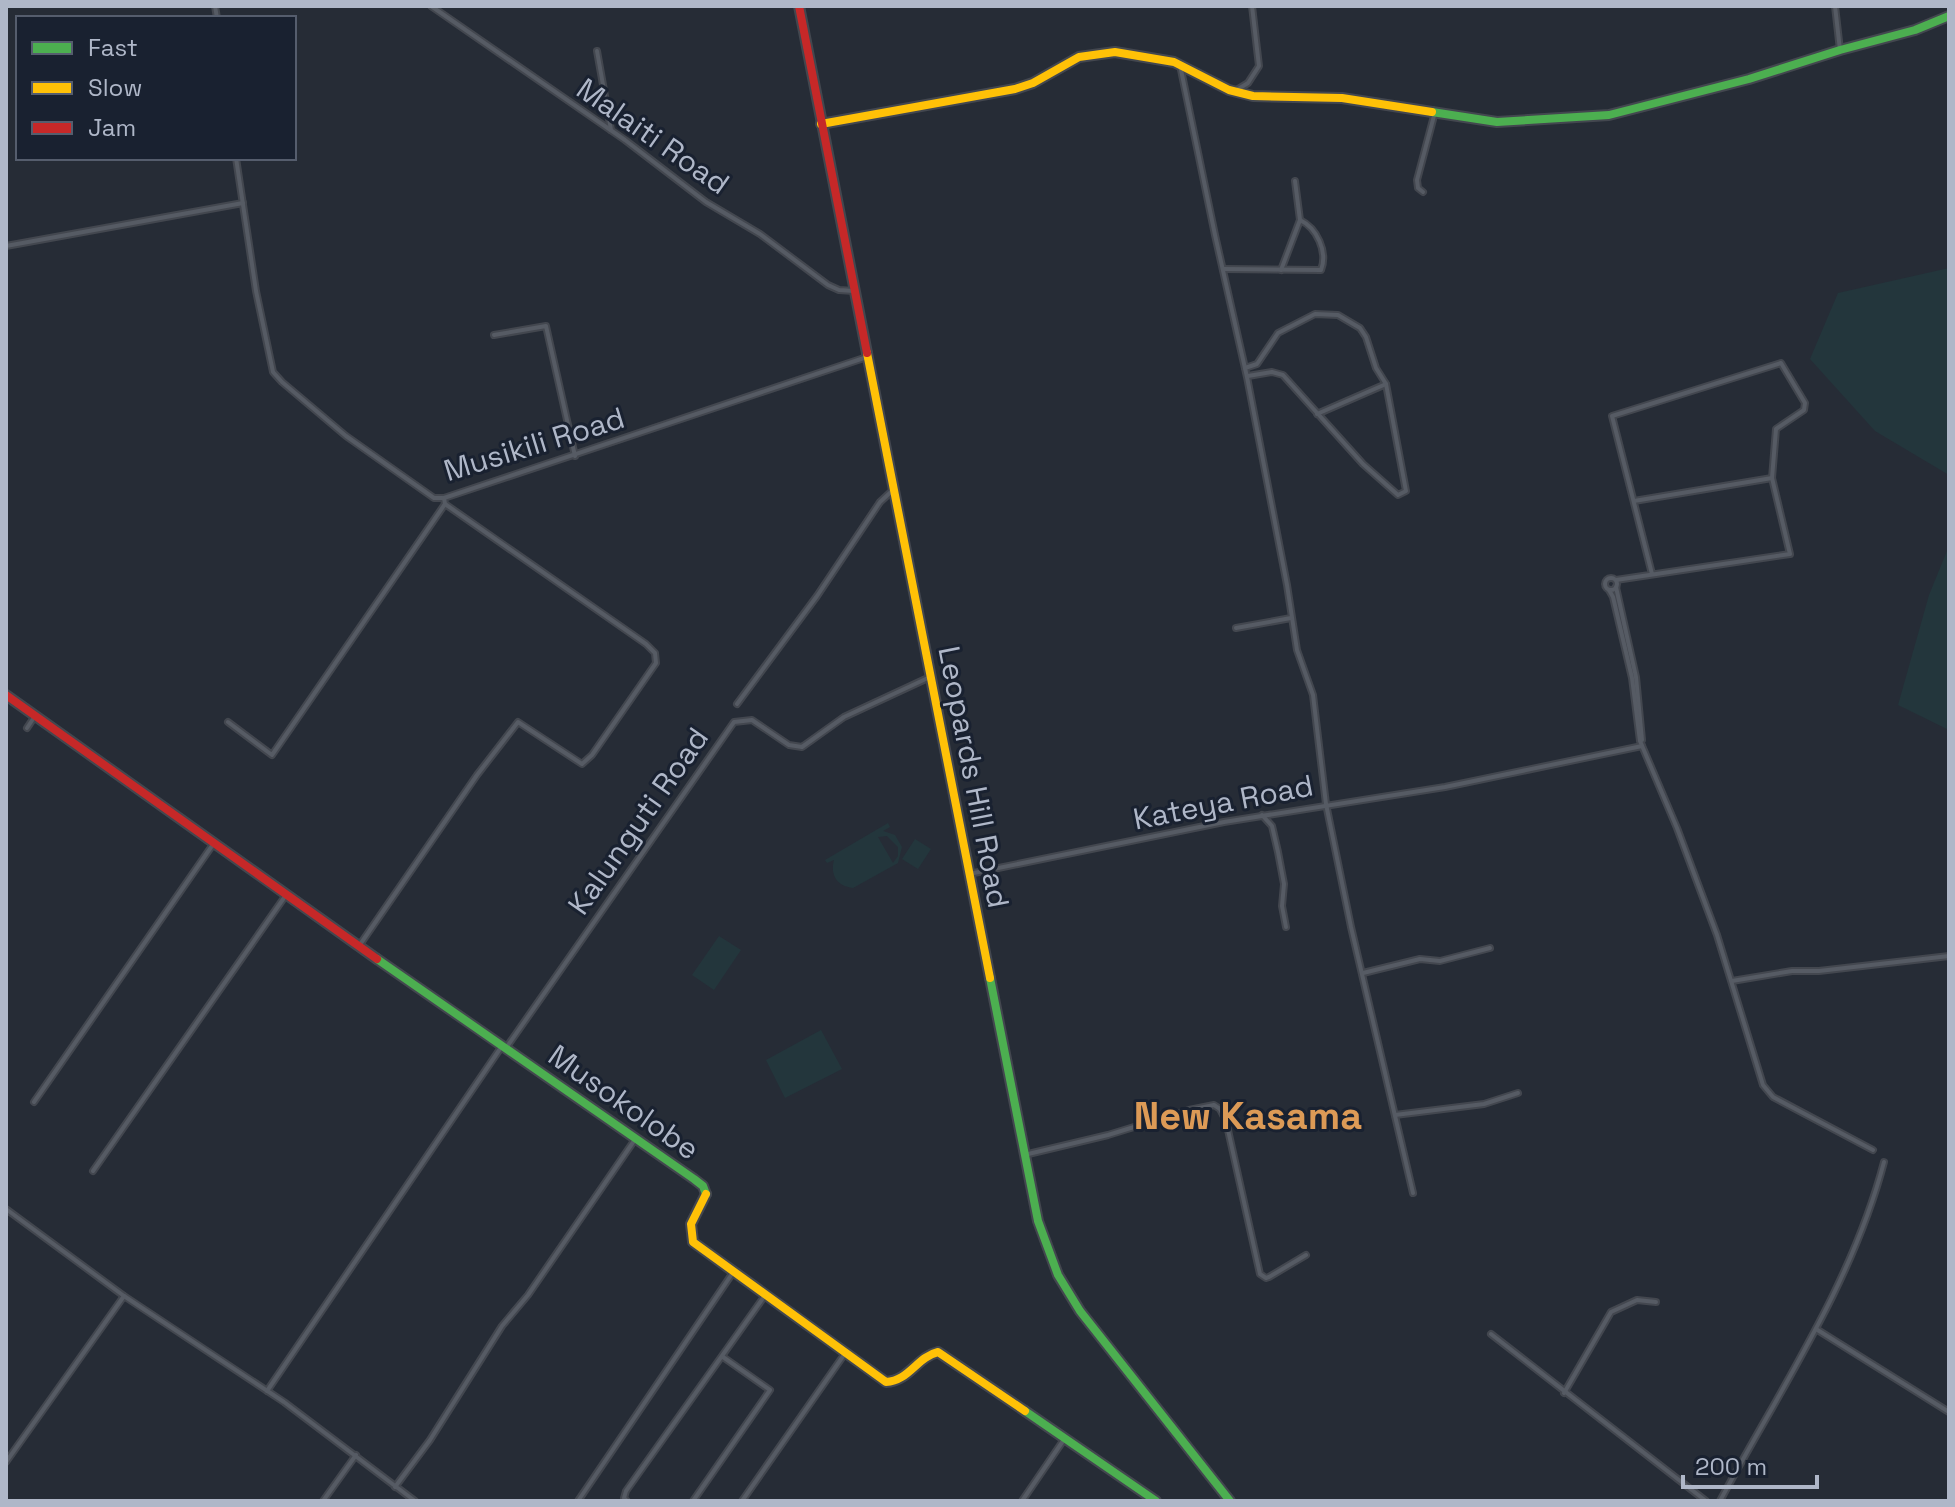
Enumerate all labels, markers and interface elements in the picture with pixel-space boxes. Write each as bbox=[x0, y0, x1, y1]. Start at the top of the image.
legend bbox=[16, 16, 296, 160]
text: Fast bbox=[88, 32, 138, 63]
street label: Malaiti Road bbox=[569, 69, 737, 203]
text: Slow bbox=[88, 72, 142, 103]
text: Jam bbox=[88, 112, 136, 143]
street label: Musikili Road bbox=[439, 398, 629, 490]
street label: Leopards Hill Road bbox=[929, 643, 1019, 911]
street label: Kalunguti Road bbox=[559, 720, 717, 922]
street label: Kateya Road bbox=[1130, 765, 1316, 839]
street label: Musokolobe bbox=[541, 1036, 707, 1168]
district label: New Kasama bbox=[1134, 1092, 1362, 1140]
scale bar bbox=[1683, 1439, 1817, 1489]
text: 200 m bbox=[1695, 1451, 1767, 1482]

